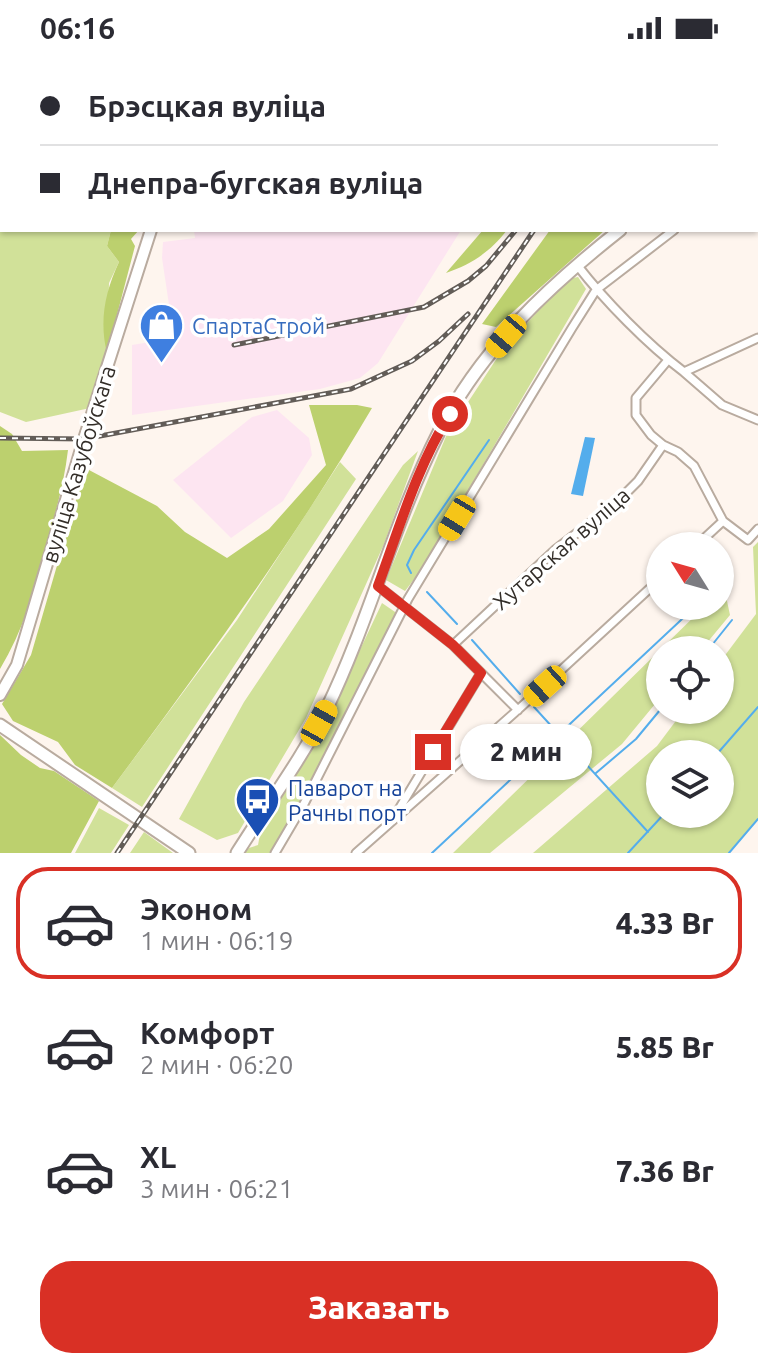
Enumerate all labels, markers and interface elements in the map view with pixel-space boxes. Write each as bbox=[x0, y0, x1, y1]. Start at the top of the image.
text: 06:16 bbox=[40, 11, 115, 45]
text: Брэсцкая вуліца bbox=[88, 89, 326, 123]
text: Днепра-бугская вуліца bbox=[88, 166, 423, 200]
shop icon: СпартаСтрой bbox=[137, 301, 185, 364]
car bbox=[481, 310, 531, 362]
place label: СпартаСтрой bbox=[192, 313, 325, 338]
street label: вуліца Казубоўскага bbox=[36, 362, 120, 566]
route start bbox=[432, 396, 468, 432]
street label: Хутарская вуліца bbox=[488, 482, 634, 614]
car bbox=[434, 491, 480, 545]
north arrow bbox=[646, 532, 734, 620]
map controls bbox=[646, 532, 734, 828]
button: locate bbox=[646, 636, 734, 724]
car bbox=[519, 661, 571, 711]
car bbox=[297, 696, 341, 750]
callout: 2 мин bbox=[461, 724, 593, 780]
route end bbox=[415, 734, 451, 770]
text: 2 мин bbox=[490, 737, 562, 766]
button: layers bbox=[646, 740, 734, 828]
place label: Паварот на Рачны порт bbox=[288, 775, 406, 825]
bus stop icon: Паварот на Рачны порт bbox=[233, 776, 281, 839]
icon: car bbox=[44, 887, 116, 959]
text: Эконом bbox=[140, 892, 252, 926]
text: 4.33 Br bbox=[616, 906, 714, 940]
text: 1 мин · 06:19 bbox=[140, 926, 293, 955]
icon: car bbox=[44, 1011, 116, 1083]
text: Комфорт bbox=[140, 1016, 274, 1050]
text: 5.85 Br bbox=[616, 1030, 714, 1064]
text: 2 мин · 06:20 bbox=[140, 1050, 293, 1079]
icon: car bbox=[44, 1135, 116, 1207]
text: XL bbox=[140, 1140, 176, 1174]
text: 7.36 Br bbox=[616, 1154, 714, 1188]
text: 3 мин · 06:21 bbox=[140, 1174, 293, 1203]
button: Заказать bbox=[40, 1261, 718, 1353]

